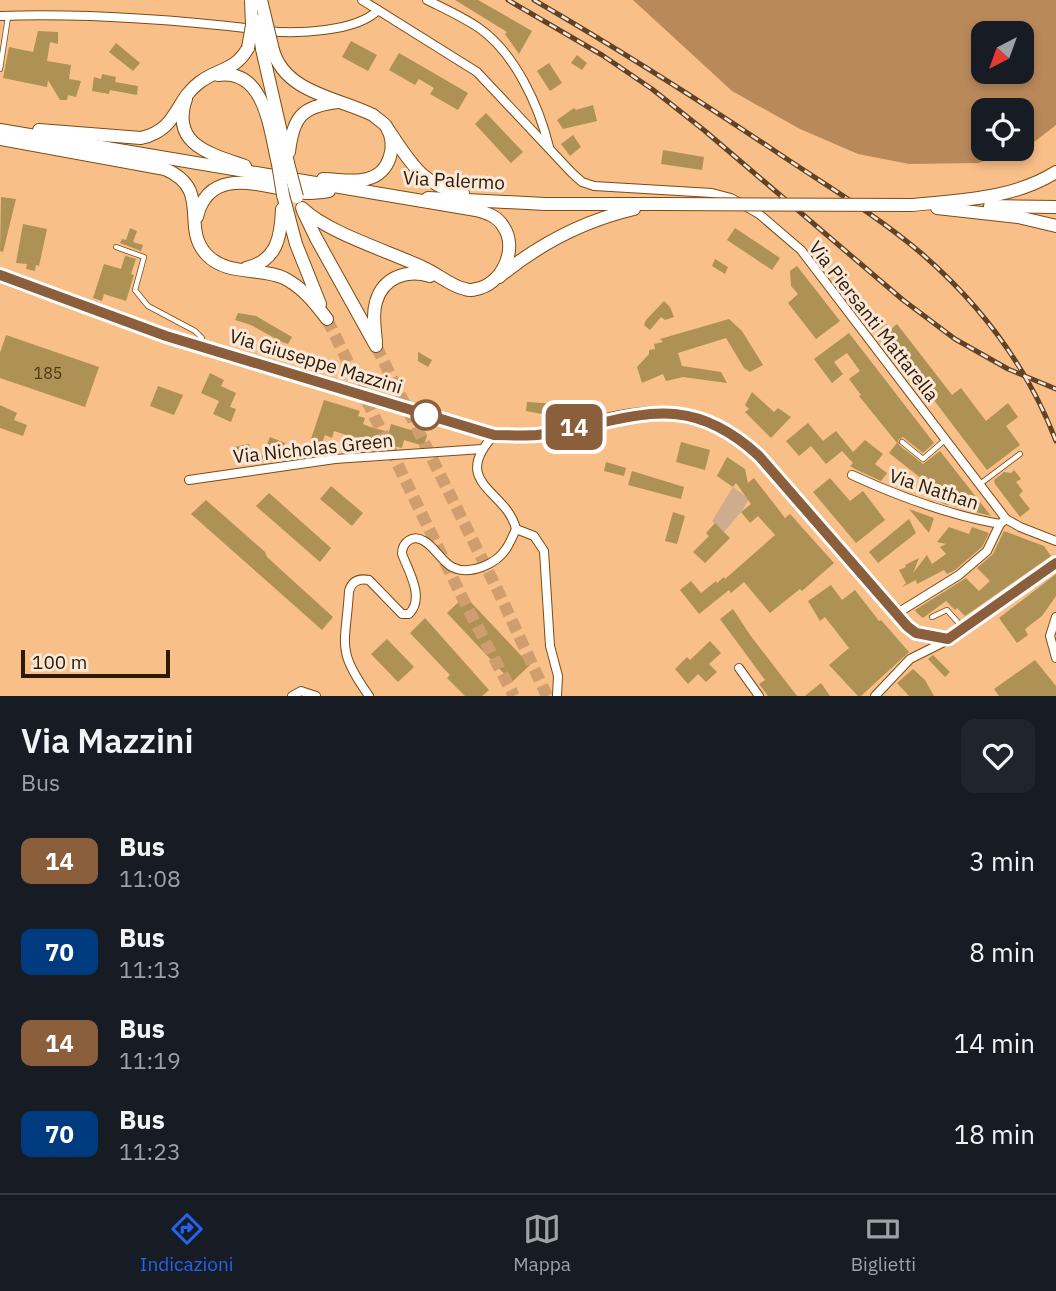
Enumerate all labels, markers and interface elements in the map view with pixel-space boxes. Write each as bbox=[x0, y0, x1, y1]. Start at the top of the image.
north arrow bbox=[971, 21, 1034, 84]
map controls bbox=[971, 21, 1034, 161]
button: locate bbox=[971, 98, 1034, 161]
street label: Via Palermo bbox=[402, 165, 506, 195]
street label: Via Piersanti Mattarella bbox=[804, 236, 944, 406]
street label: Via Giuseppe Mazzini bbox=[226, 323, 406, 399]
house number: 185 bbox=[34, 363, 62, 383]
unlabelled marker bbox=[411, 400, 441, 430]
line badge: 14 bbox=[542, 404, 606, 450]
text: 14 bbox=[560, 411, 588, 443]
street label: Via Nicholas Green bbox=[232, 428, 394, 468]
street label: Via Nathan bbox=[886, 463, 982, 515]
scale bar bbox=[21, 647, 170, 679]
text: 100 m bbox=[32, 650, 87, 674]
text: Via Mazzini bbox=[21, 719, 193, 762]
button: heart bbox=[961, 719, 1035, 793]
text: Bus bbox=[21, 767, 60, 797]
text: Bus bbox=[119, 829, 165, 863]
text: 3 min bbox=[969, 844, 1035, 878]
text: 14 bbox=[45, 845, 74, 877]
text: 11:08 bbox=[119, 863, 181, 893]
text: Bus bbox=[119, 920, 165, 954]
text: 8 min bbox=[969, 935, 1035, 969]
text: 70 bbox=[45, 936, 74, 968]
text: 11:13 bbox=[119, 954, 181, 984]
text: Bus bbox=[119, 1011, 165, 1045]
text: 14 min bbox=[954, 1026, 1035, 1060]
text: 14 bbox=[45, 1027, 74, 1059]
text: 11:19 bbox=[119, 1045, 181, 1075]
text: Bus bbox=[119, 1102, 165, 1136]
text: 18 min bbox=[954, 1117, 1035, 1151]
text: 70 bbox=[45, 1118, 74, 1150]
text: 11:23 bbox=[119, 1136, 181, 1166]
tab: Indicazioni bbox=[140, 1210, 233, 1276]
tab: Mappa bbox=[513, 1210, 571, 1276]
tab: Biglietti bbox=[851, 1210, 916, 1276]

